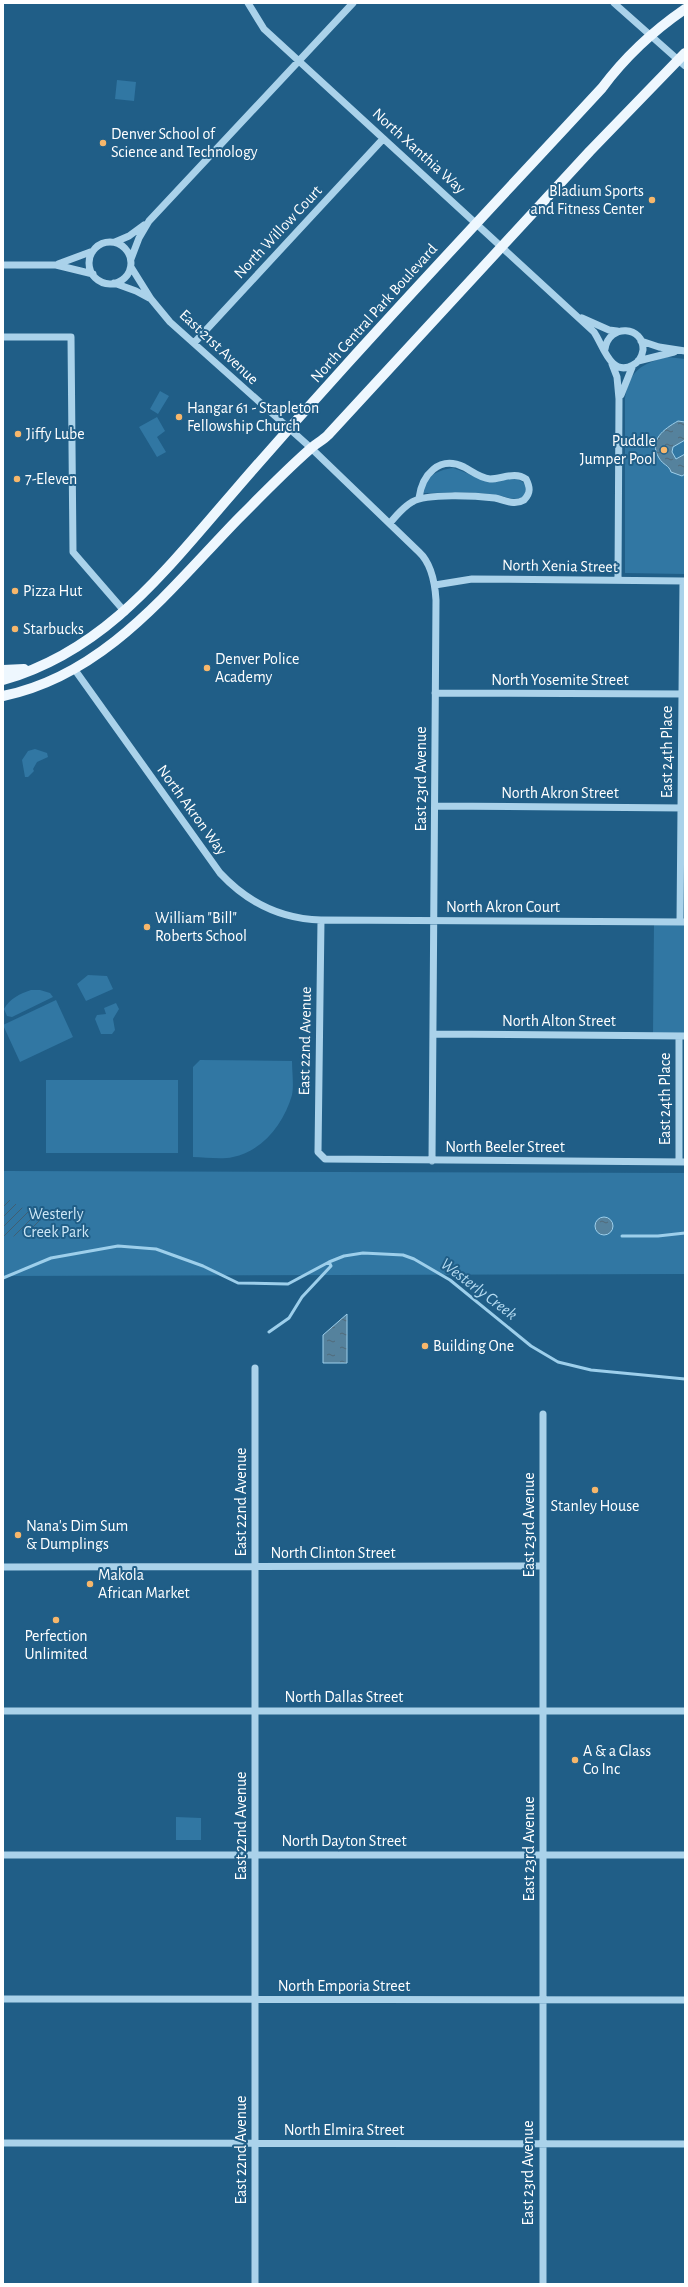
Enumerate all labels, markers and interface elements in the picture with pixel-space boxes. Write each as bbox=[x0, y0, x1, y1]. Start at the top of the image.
street label: North Xanthia Way bbox=[369, 105, 469, 198]
place label: Denver School of Science and Technology bbox=[111, 126, 258, 161]
marker: Denver School of Science and Technology bbox=[98, 138, 108, 148]
street label: North Willow Court bbox=[231, 182, 325, 282]
place label: Bladium Sports and Fitness Center bbox=[530, 183, 645, 217]
marker: Bladium Sports and Fitness Center bbox=[647, 195, 657, 205]
street label: North Central Park Boulevard bbox=[308, 241, 440, 385]
street label: East 21st Avenue bbox=[176, 307, 262, 387]
place label: Hangar 61 - Stapleton Fellowship Church bbox=[187, 400, 319, 434]
marker: Hangar 61 - Stapleton Fellowship Church bbox=[174, 412, 184, 422]
place label: Jiffy Lube bbox=[26, 426, 85, 443]
marker: Jiffy Lube bbox=[13, 429, 23, 439]
place label: Puddle Jumper Pool bbox=[580, 433, 656, 467]
marker: Puddle Jumper Pool bbox=[659, 445, 669, 455]
place label: 7-Eleven bbox=[25, 471, 77, 487]
marker: 7-Eleven bbox=[12, 474, 22, 484]
street label: North Xenia Street bbox=[502, 557, 618, 575]
place label: Pizza Hut bbox=[23, 583, 82, 599]
marker: Pizza Hut bbox=[10, 586, 20, 596]
place label: Starbucks bbox=[23, 621, 84, 637]
marker: Starbucks bbox=[10, 624, 20, 634]
place label: Denver Police Academy bbox=[215, 651, 299, 686]
marker: Denver Police Academy bbox=[202, 663, 212, 673]
street label: North Yosemite Street bbox=[491, 672, 629, 688]
street label: East 24th Place bbox=[659, 706, 675, 798]
street label: East 23rd Avenue bbox=[413, 726, 429, 832]
street label: North Akron Way bbox=[153, 762, 230, 859]
street label: North Akron Street bbox=[501, 785, 619, 801]
street label: North Akron Court bbox=[446, 899, 560, 915]
place label: William "Bill" Roberts School bbox=[155, 910, 247, 944]
marker: William "Bill" Roberts School bbox=[142, 922, 152, 932]
street label: East 22nd Avenue bbox=[296, 986, 314, 1096]
street label: North Alton Street bbox=[502, 1013, 616, 1029]
street label: East 24th Place bbox=[657, 1053, 673, 1145]
street label: North Beeler Street bbox=[445, 1139, 565, 1155]
park label: Westerly Creek Park bbox=[23, 1206, 89, 1240]
water label: Westerly Creek bbox=[438, 1255, 520, 1323]
place label: Building One bbox=[433, 1338, 514, 1354]
marker: Building One bbox=[420, 1341, 430, 1351]
street label: East 22nd Avenue bbox=[233, 1448, 249, 1556]
street label: East 23rd Avenue bbox=[521, 1472, 537, 1578]
marker: Stanley House bbox=[590, 1485, 600, 1495]
place label: Stanley House bbox=[551, 1498, 639, 1515]
place label: Nana's Dim Sum & Dumplings bbox=[26, 1518, 128, 1552]
marker: Nana's Dim Sum & Dumplings bbox=[13, 1530, 23, 1540]
street label: North Clinton Street bbox=[270, 1545, 396, 1561]
place label: Makola African Market bbox=[98, 1567, 190, 1601]
marker: Makola African Market bbox=[85, 1579, 95, 1589]
marker: Perfection Unlimited bbox=[51, 1615, 61, 1625]
place label: Perfection Unlimited bbox=[24, 1628, 88, 1662]
street label: North Dallas Street bbox=[285, 1689, 403, 1705]
place label: A & a Glass Co Inc bbox=[583, 1743, 651, 1777]
marker: A & a Glass Co Inc bbox=[570, 1755, 580, 1765]
street label: East 22nd Avenue bbox=[233, 1772, 249, 1880]
street label: East 23rd Avenue bbox=[521, 1796, 537, 1902]
street label: North Dayton Street bbox=[281, 1833, 407, 1850]
street label: North Emporia Street bbox=[278, 1978, 410, 1994]
street label: East 22nd Avenue bbox=[233, 2096, 249, 2204]
street label: East 23rd Avenue bbox=[520, 2120, 536, 2226]
street label: North Elmira Street bbox=[284, 2122, 404, 2138]

